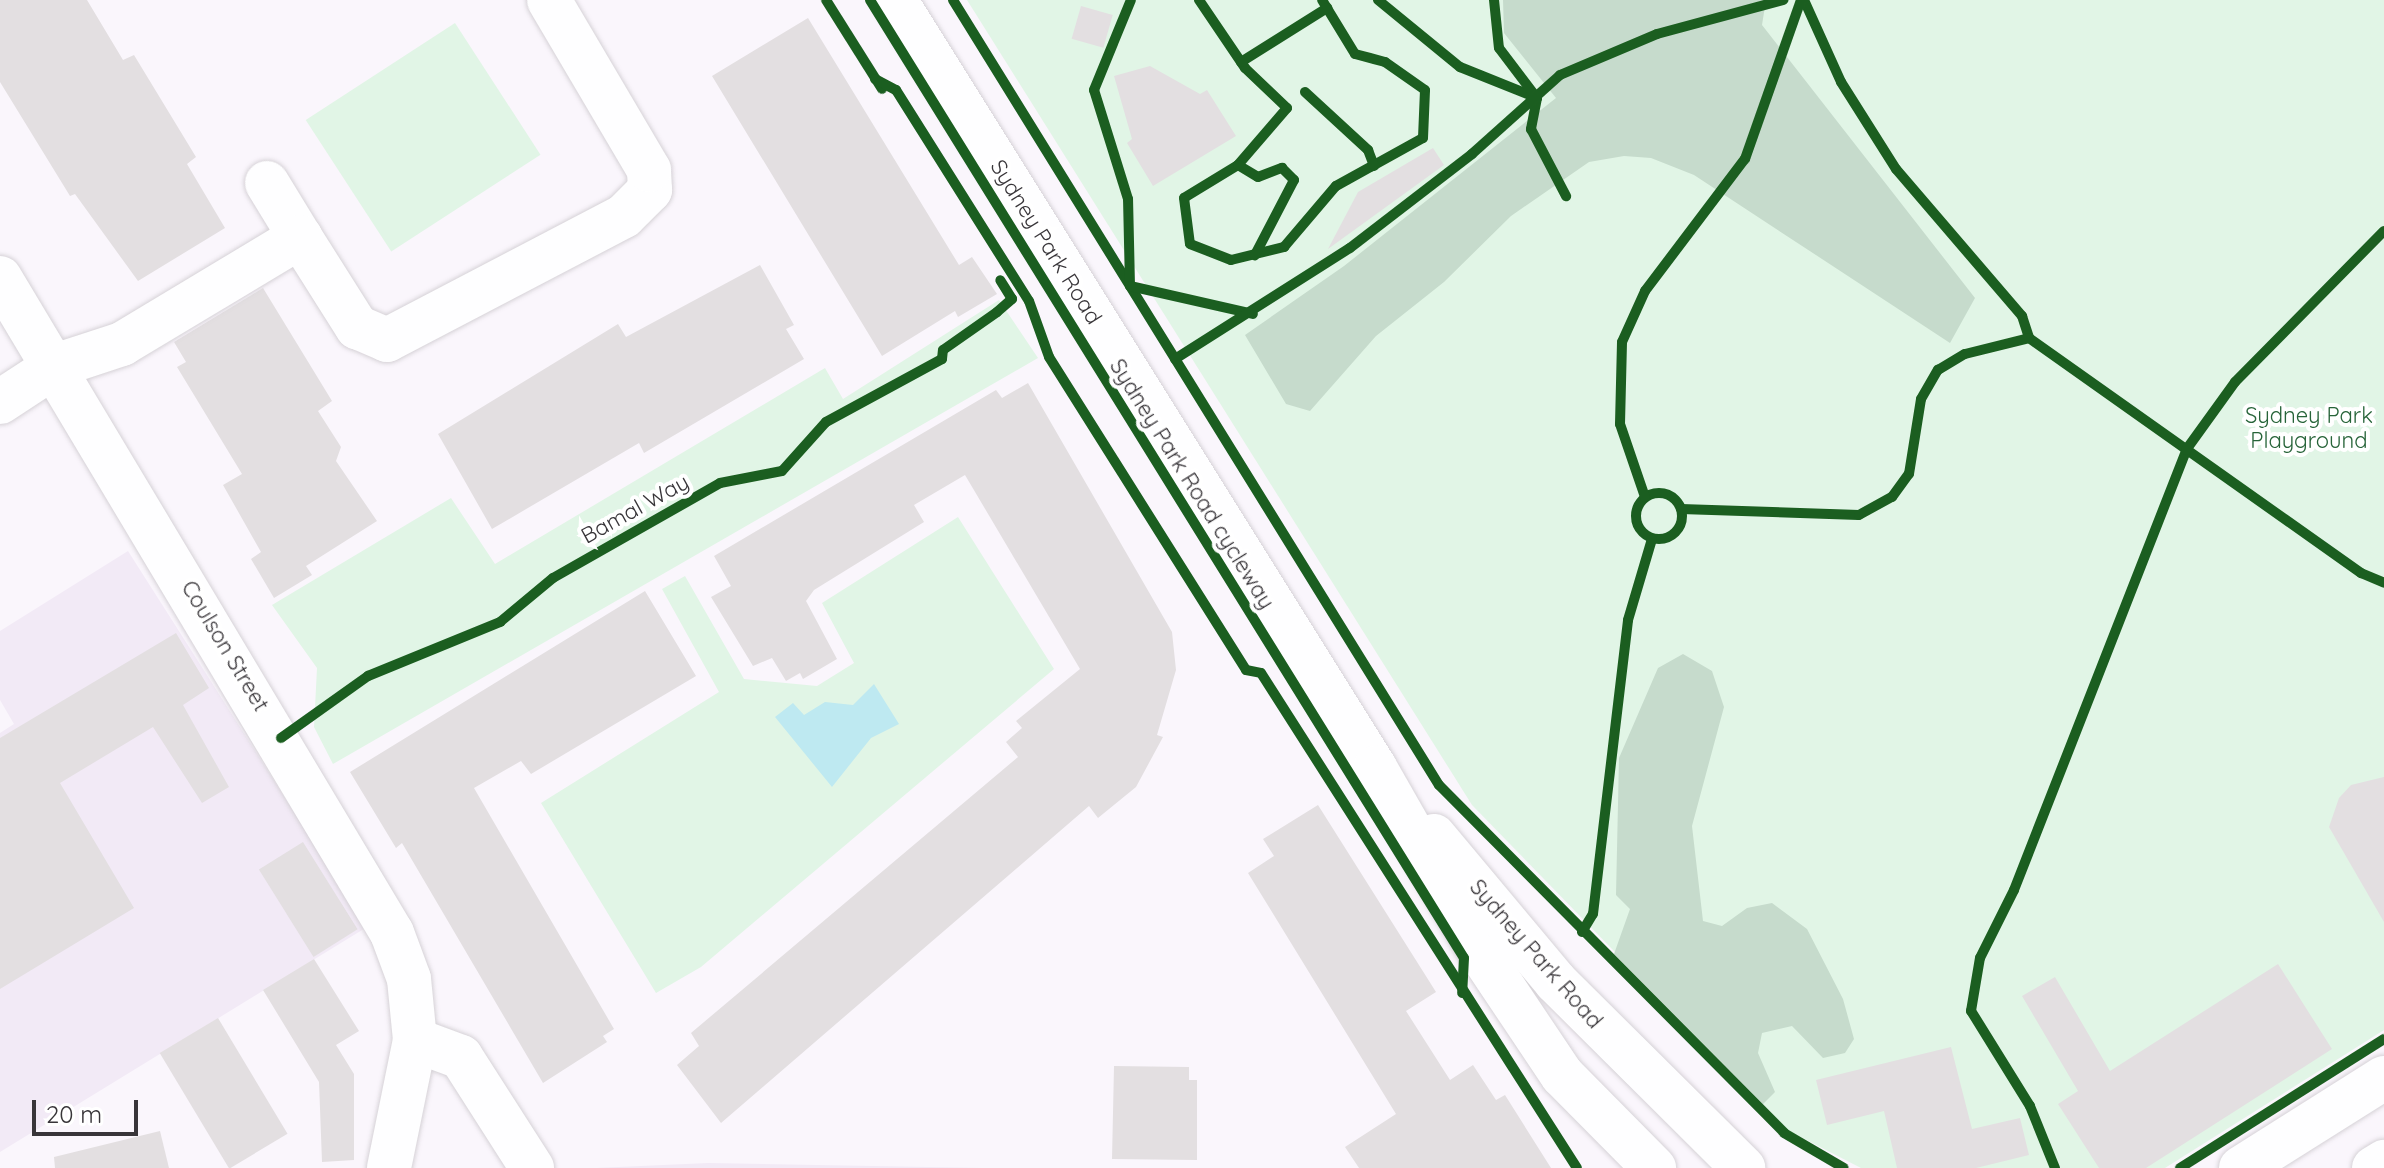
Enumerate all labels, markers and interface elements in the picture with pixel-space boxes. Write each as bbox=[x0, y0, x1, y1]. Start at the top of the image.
street label: Sydney Park Road bbox=[985, 155, 1107, 329]
street label: Sydney Park Road cycleway bbox=[1104, 354, 1280, 614]
park label: Sydney Park Playground bbox=[2245, 402, 2373, 454]
street label: Bamal Way bbox=[577, 469, 693, 549]
street label: Coulson Street bbox=[176, 576, 274, 716]
street label: Sydney Park Road bbox=[1464, 874, 1608, 1034]
scale bar bbox=[36, 1084, 142, 1134]
text: 20 m bbox=[46, 1099, 102, 1129]

